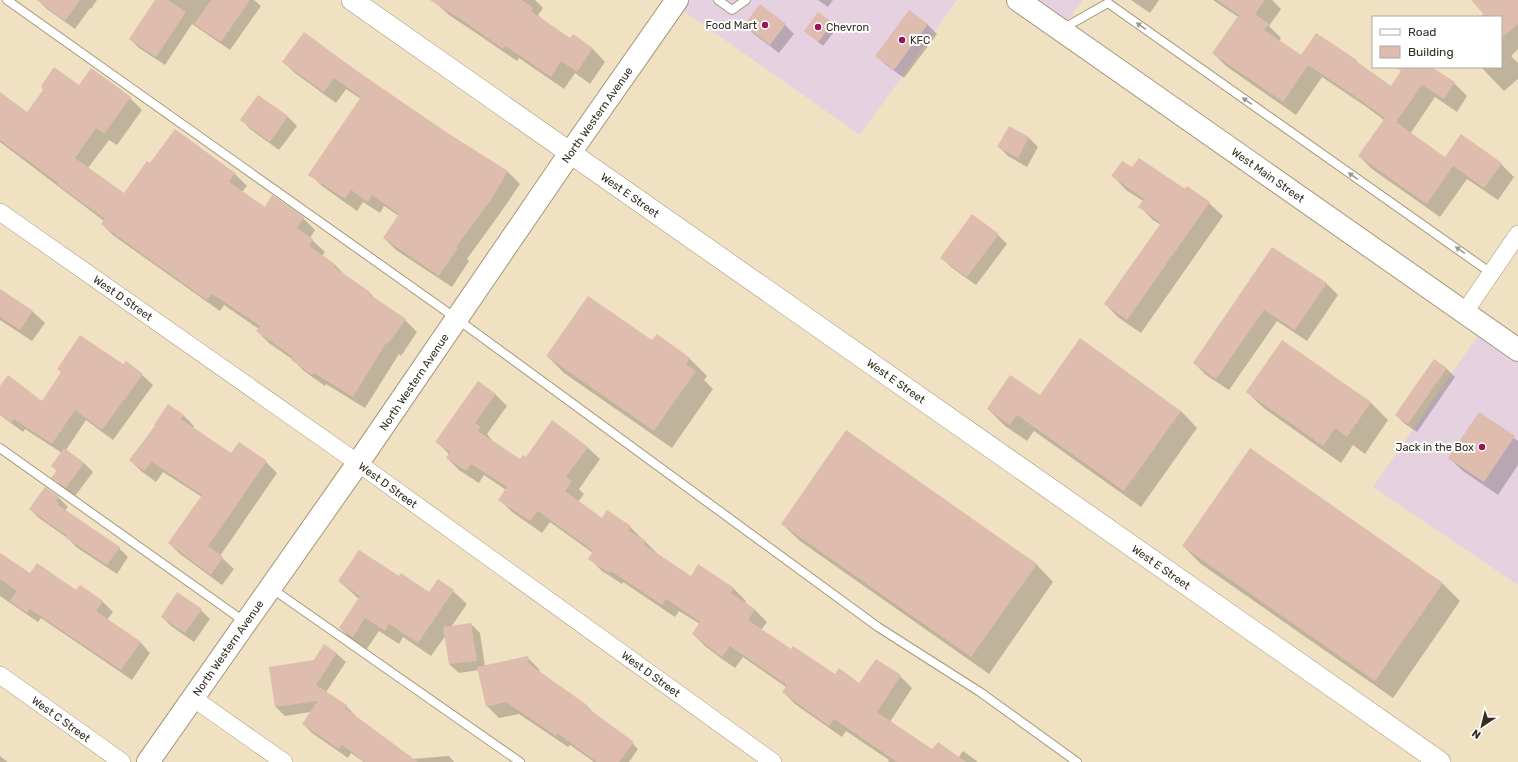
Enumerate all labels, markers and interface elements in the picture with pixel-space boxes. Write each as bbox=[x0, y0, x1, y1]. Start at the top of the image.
legend bbox=[1372, 16, 1502, 68]
place label: Food Mart bbox=[706, 19, 758, 32]
marker: Food Mart bbox=[760, 20, 770, 30]
place label: Chevron bbox=[826, 21, 869, 34]
marker: Chevron bbox=[813, 22, 823, 32]
one-way arrow bbox=[1135, 22, 1146, 30]
text: Road bbox=[1408, 25, 1436, 39]
place label: KFC bbox=[910, 34, 930, 47]
marker: KFC bbox=[897, 35, 907, 45]
text: Building bbox=[1408, 45, 1454, 59]
street label: North Western Avenue bbox=[559, 65, 635, 166]
one-way arrow bbox=[1242, 97, 1252, 105]
street label: West Main Street bbox=[1229, 145, 1307, 206]
street label: West E Street bbox=[598, 170, 662, 221]
one-way arrow bbox=[1348, 171, 1359, 180]
one-way arrow bbox=[1454, 246, 1465, 254]
street label: West D Street bbox=[91, 273, 155, 324]
street label: North Western Avenue bbox=[377, 331, 452, 433]
street label: West E Street bbox=[864, 356, 928, 407]
place label: Jack in the Box bbox=[1396, 441, 1474, 454]
marker: Jack in the Box bbox=[1477, 442, 1487, 452]
street label: West D Street bbox=[356, 460, 420, 511]
street label: West E Street bbox=[1129, 542, 1193, 593]
street label: North Western Avenue bbox=[190, 598, 266, 699]
street label: West D Street bbox=[619, 649, 683, 700]
street label: West C Street bbox=[29, 694, 93, 745]
north arrow bbox=[1462, 706, 1502, 746]
text: N bbox=[1470, 726, 1484, 741]

